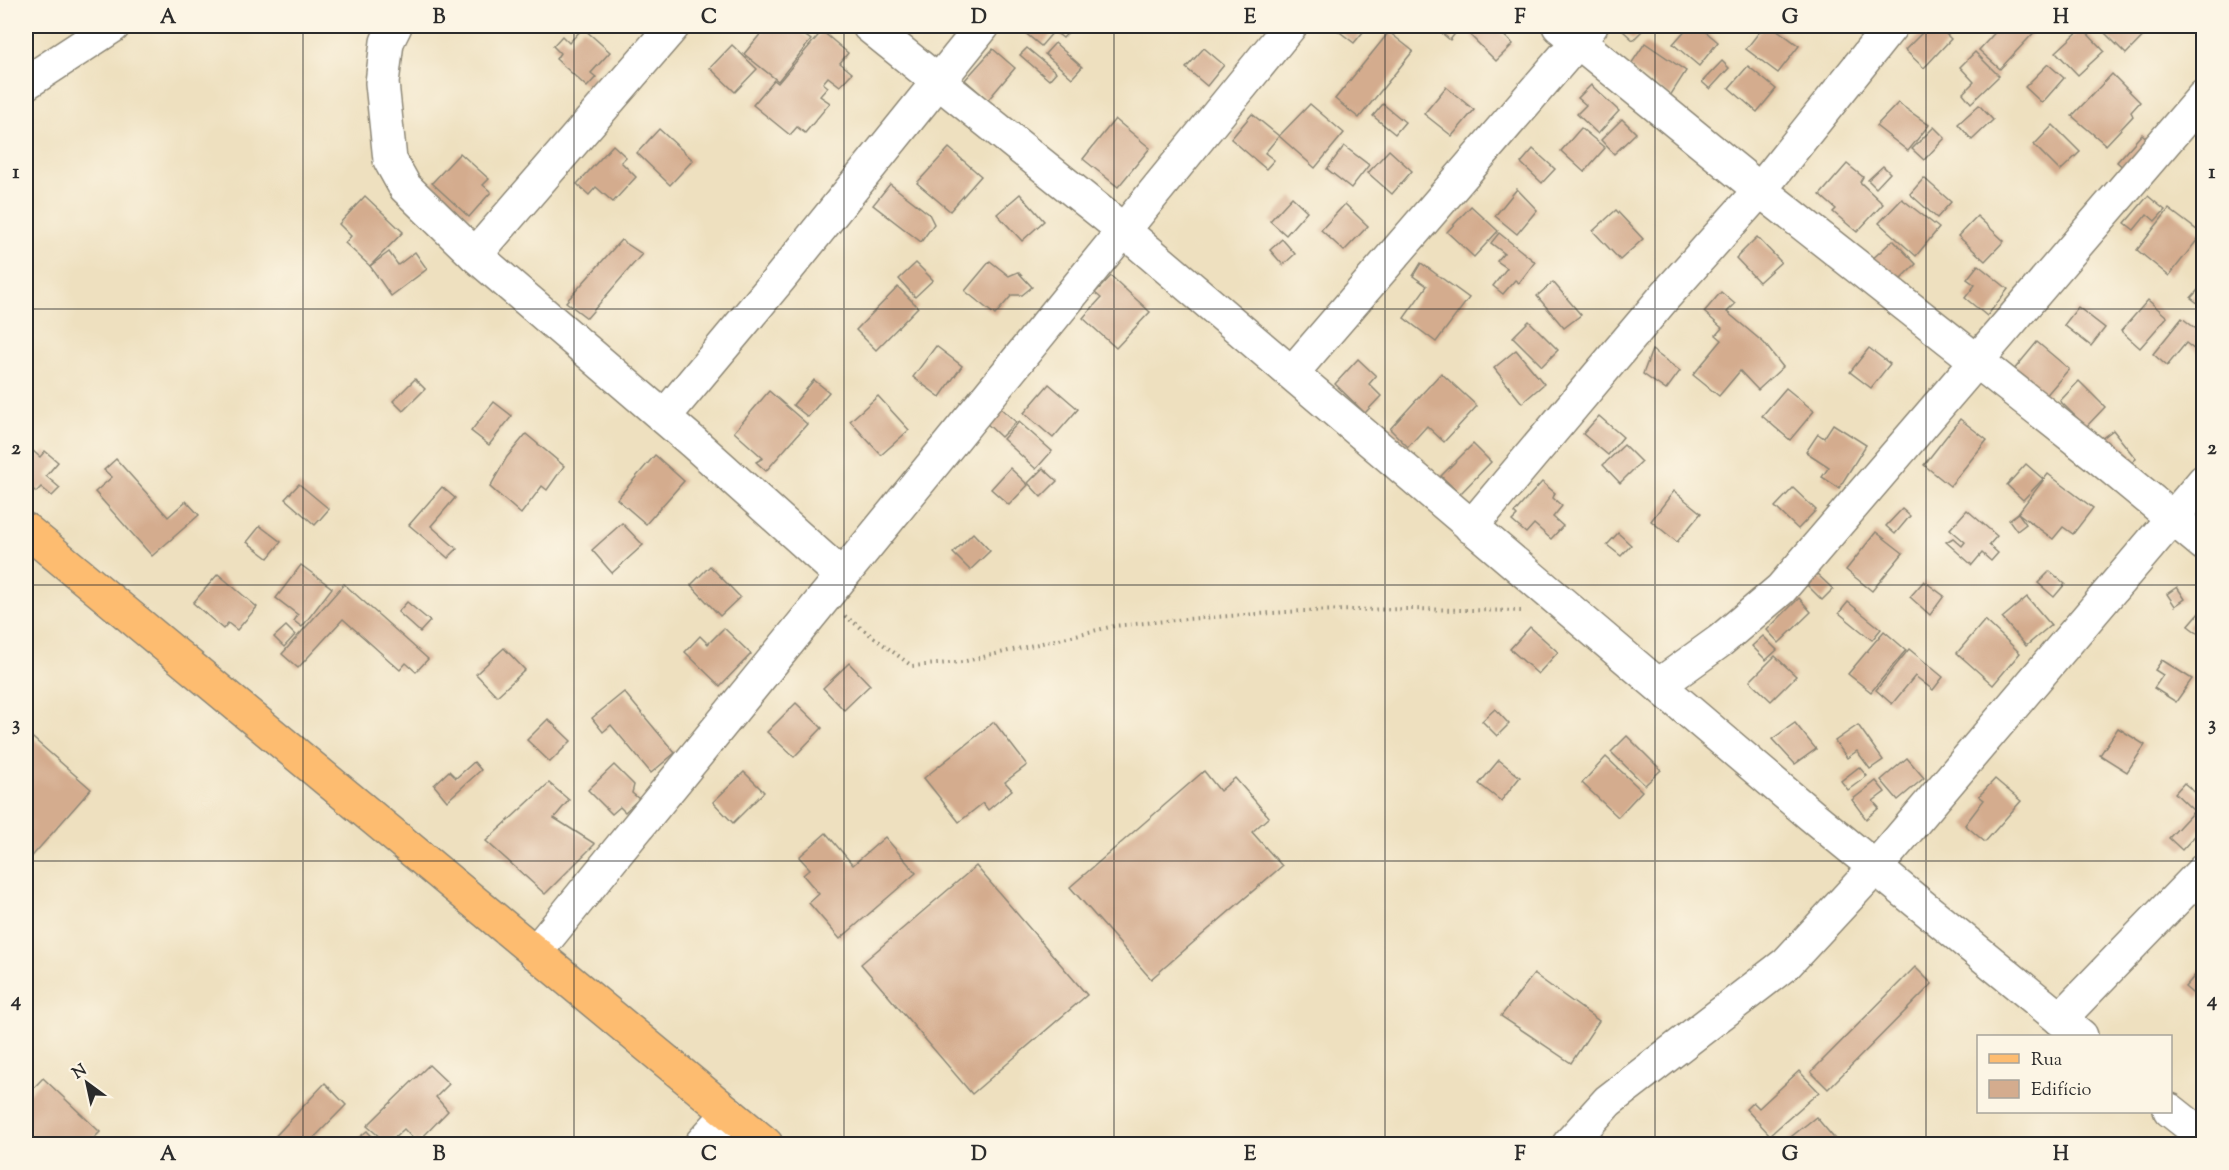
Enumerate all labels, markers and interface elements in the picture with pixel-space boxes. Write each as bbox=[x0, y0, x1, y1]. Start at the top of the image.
text: A bbox=[160, 4, 177, 33]
text: B bbox=[433, 4, 446, 33]
text: C bbox=[701, 4, 717, 33]
text: D bbox=[971, 4, 987, 33]
text: E bbox=[1244, 4, 1257, 33]
text: F bbox=[1514, 4, 1526, 33]
text: G bbox=[1782, 4, 1799, 33]
text: H bbox=[2053, 4, 2069, 33]
text: 1 bbox=[13, 159, 20, 188]
text: 1 bbox=[2209, 159, 2216, 188]
text: 2 bbox=[11, 435, 21, 464]
text: 2 bbox=[2207, 435, 2217, 464]
text: 3 bbox=[12, 711, 20, 740]
text: 3 bbox=[2208, 711, 2216, 740]
text: 4 bbox=[10, 987, 21, 1016]
text: 4 bbox=[2206, 987, 2217, 1016]
legend bbox=[1977, 1035, 2172, 1113]
text: Rua bbox=[2031, 1048, 2062, 1074]
north arrow bbox=[57, 1053, 117, 1113]
text: N bbox=[69, 1059, 92, 1086]
text: Edifício bbox=[2031, 1078, 2092, 1104]
text: A bbox=[160, 1141, 177, 1170]
text: B bbox=[433, 1141, 446, 1170]
text: C bbox=[701, 1141, 717, 1170]
text: D bbox=[971, 1141, 987, 1170]
text: E bbox=[1244, 1141, 1257, 1170]
text: F bbox=[1514, 1141, 1526, 1170]
text: G bbox=[1782, 1141, 1799, 1170]
text: H bbox=[2053, 1141, 2069, 1170]

